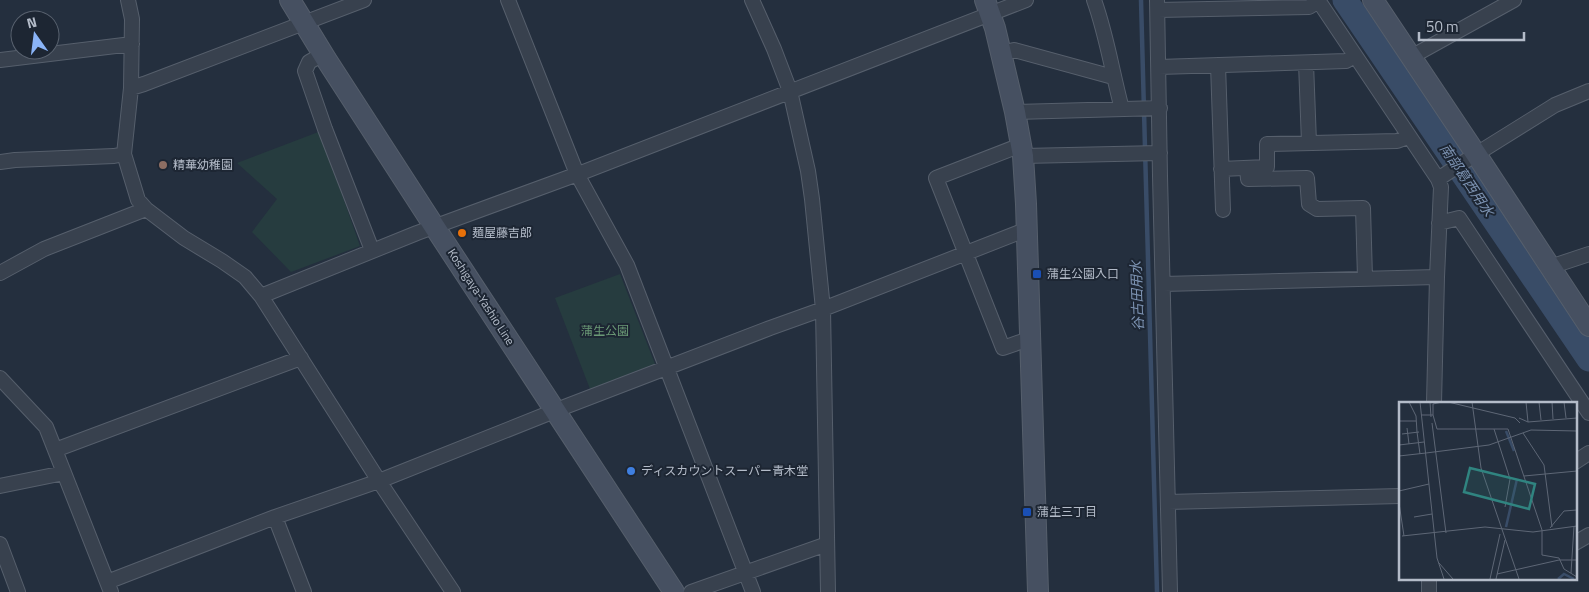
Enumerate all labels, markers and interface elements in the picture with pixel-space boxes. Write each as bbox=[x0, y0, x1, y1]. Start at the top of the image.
north arrow bbox=[10, 10, 60, 60]
scale bar bbox=[1419, 10, 1524, 42]
text: N bbox=[24, 11, 39, 33]
text: 50 m bbox=[1426, 15, 1459, 38]
water label: 南部葛西用水 bbox=[1435, 139, 1501, 222]
place label: 精華幼稚園 bbox=[173, 155, 233, 174]
marker: 精華幼稚園 bbox=[157, 159, 169, 171]
place label: 麺屋藤吉郎 bbox=[472, 223, 532, 242]
marker: 麺屋藤吉郎 bbox=[456, 227, 468, 239]
street label: Koshigaya-Yashio Line bbox=[443, 245, 520, 349]
water label: 谷古田用水 bbox=[1125, 259, 1148, 331]
place label: 蒲生公園入口 bbox=[1047, 264, 1119, 283]
marker: 蒲生公園入口 bbox=[1031, 268, 1043, 280]
park label: 蒲生公園 bbox=[581, 321, 629, 340]
inset map bbox=[1399, 402, 1576, 580]
place label: ディスカウントスーパー青木堂 bbox=[641, 461, 808, 480]
marker: ディスカウントスーパー青木堂 bbox=[625, 465, 637, 477]
place label: 蒲生三丁目 bbox=[1037, 502, 1097, 521]
marker: 蒲生三丁目 bbox=[1021, 506, 1033, 518]

